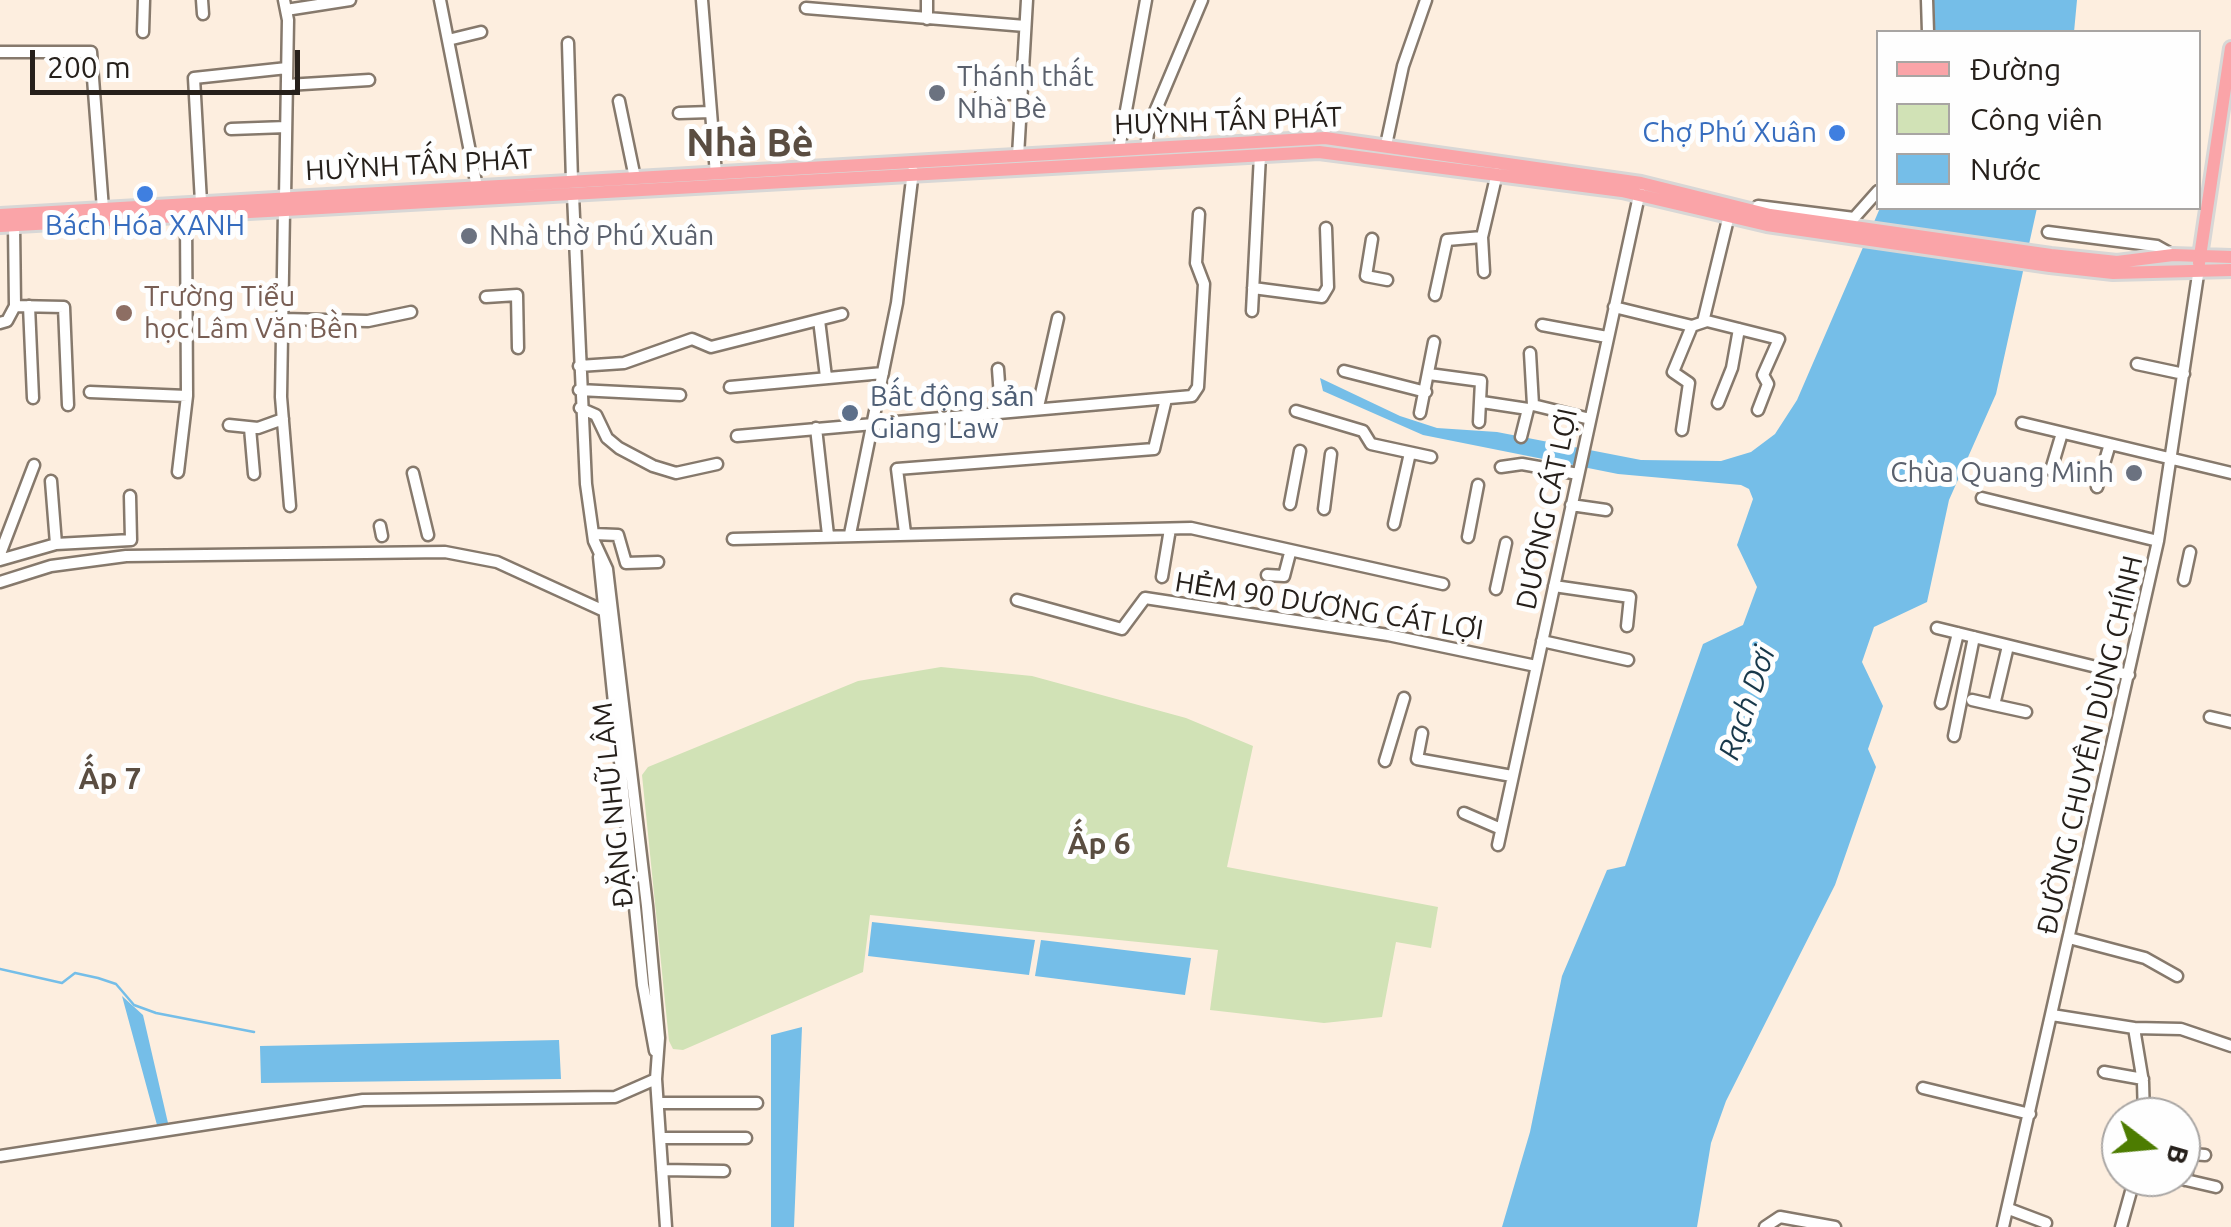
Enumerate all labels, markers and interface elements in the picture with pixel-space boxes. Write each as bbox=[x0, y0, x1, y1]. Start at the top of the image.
scale bar bbox=[35, 30, 305, 92]
legend bbox=[1876, 30, 2201, 210]
text: 200 m bbox=[47, 50, 131, 84]
text: Đường bbox=[1970, 52, 2061, 86]
place label: Thánh thất Nhà Bè bbox=[957, 60, 1094, 126]
marker: Thánh thất Nhà Bè bbox=[926, 82, 948, 104]
street label: HUỲNH TẤN PHÁT bbox=[1114, 100, 1342, 142]
text: Công viên bbox=[1970, 102, 2103, 136]
place label: Chợ Phú Xuân bbox=[1642, 116, 1817, 150]
district label: Nhà Bè bbox=[686, 120, 814, 166]
marker: Chợ Phú Xuân bbox=[1826, 122, 1848, 144]
street label: HUỲNH TẤN PHÁT bbox=[304, 142, 534, 188]
text: Nước bbox=[1970, 152, 2041, 186]
marker: Bách Hóa XANH bbox=[134, 183, 156, 205]
place label: Bách Hóa XANH bbox=[45, 209, 245, 243]
place label: Nhà thờ Phú Xuân bbox=[489, 219, 714, 253]
marker: Nhà thờ Phú Xuân bbox=[458, 225, 480, 247]
place label: Trường Tiểu học Lâm Văn Bền bbox=[144, 280, 358, 346]
marker: Trường Tiểu học Lâm Văn Bền bbox=[113, 302, 135, 324]
place label: Bất động sản Giang Law bbox=[870, 380, 1035, 446]
marker: Bất động sản Giang Law bbox=[839, 402, 861, 424]
street label: DƯƠNG CÁT LỢI bbox=[1509, 405, 1585, 613]
place label: Chùa Quang Minh bbox=[1890, 456, 2114, 490]
marker: Chùa Quang Minh bbox=[2123, 462, 2145, 484]
street label: ĐƯỜNG CHUYÊN DÙNG CHÍNH bbox=[2030, 552, 2150, 938]
street label: HẺM 90 DƯƠNG CÁT LỢI bbox=[1172, 565, 1486, 647]
water label: Rạch Dơi bbox=[1711, 642, 1783, 764]
street label: ĐẶNG NHỮ LÂM bbox=[586, 701, 640, 909]
district label: Ấp 7 bbox=[78, 761, 142, 797]
district label: Ấp 6 bbox=[1067, 826, 1131, 862]
north arrow bbox=[2101, 1097, 2201, 1197]
text: B bbox=[2161, 1142, 2196, 1168]

